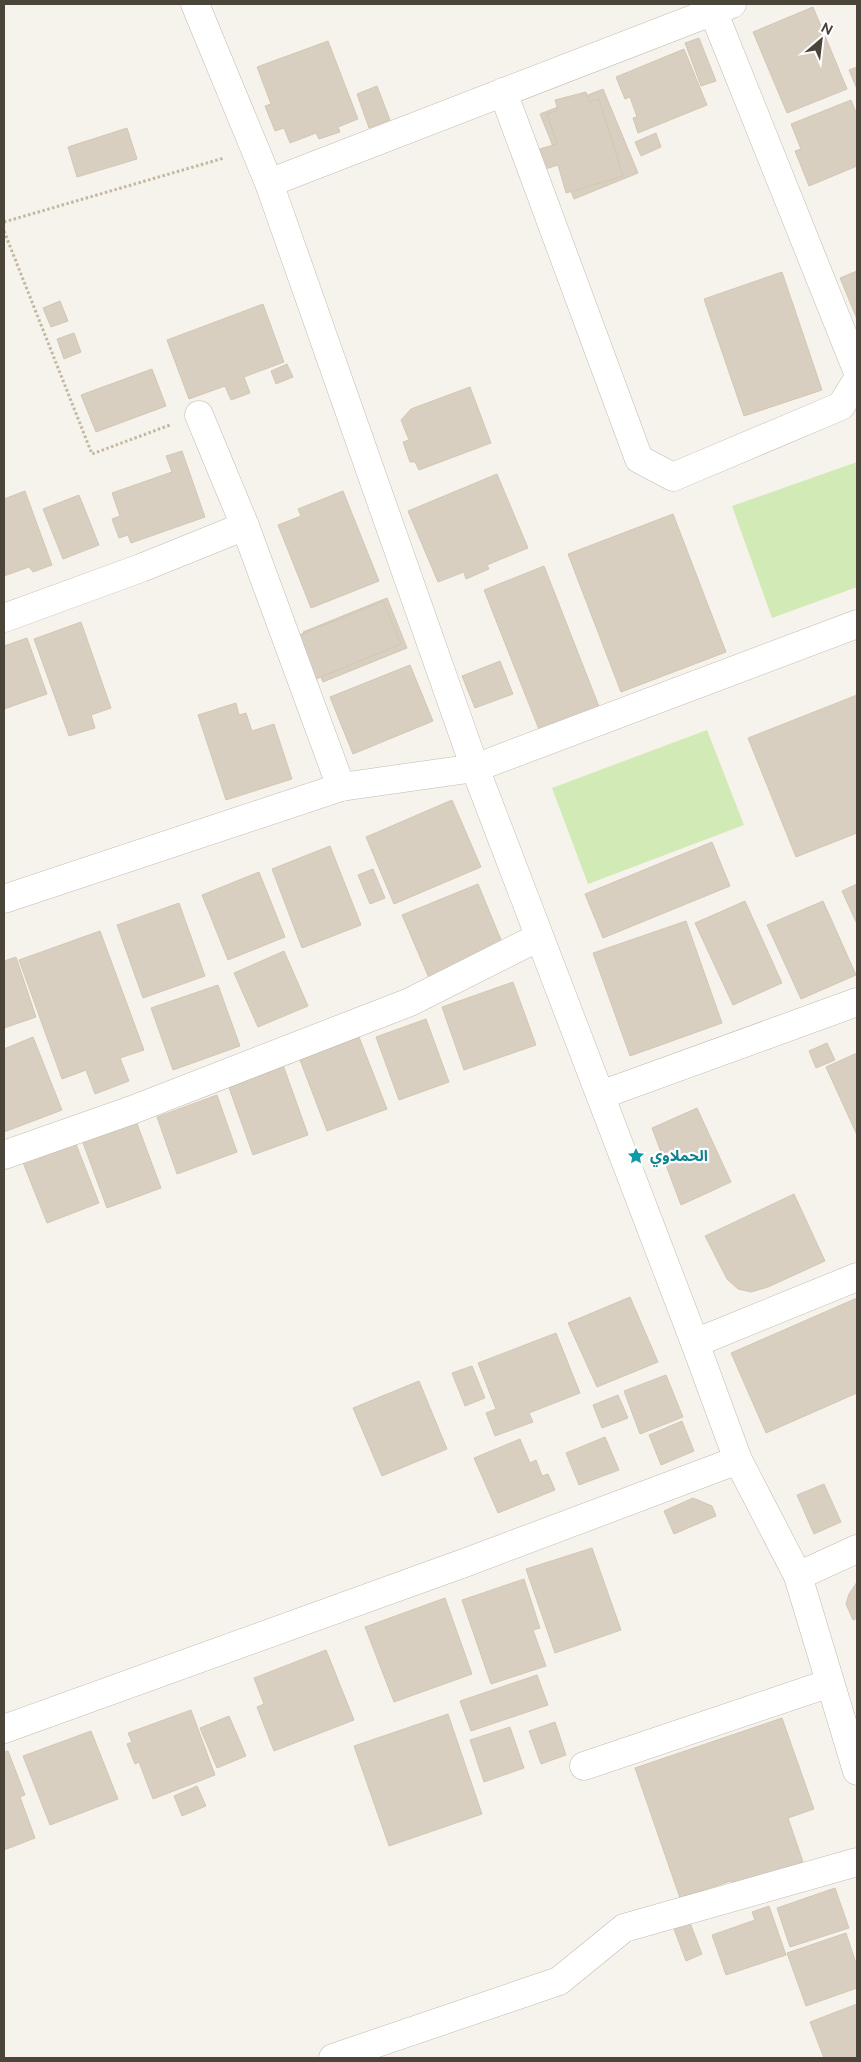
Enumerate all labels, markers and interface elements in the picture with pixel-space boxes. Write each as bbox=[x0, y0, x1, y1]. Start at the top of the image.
north arrow bbox=[796, 15, 846, 65]
text: N bbox=[819, 19, 836, 38]
place icon: الحملاوي bbox=[626, 1146, 646, 1166]
place label: الحملاوي bbox=[650, 1147, 708, 1167]

